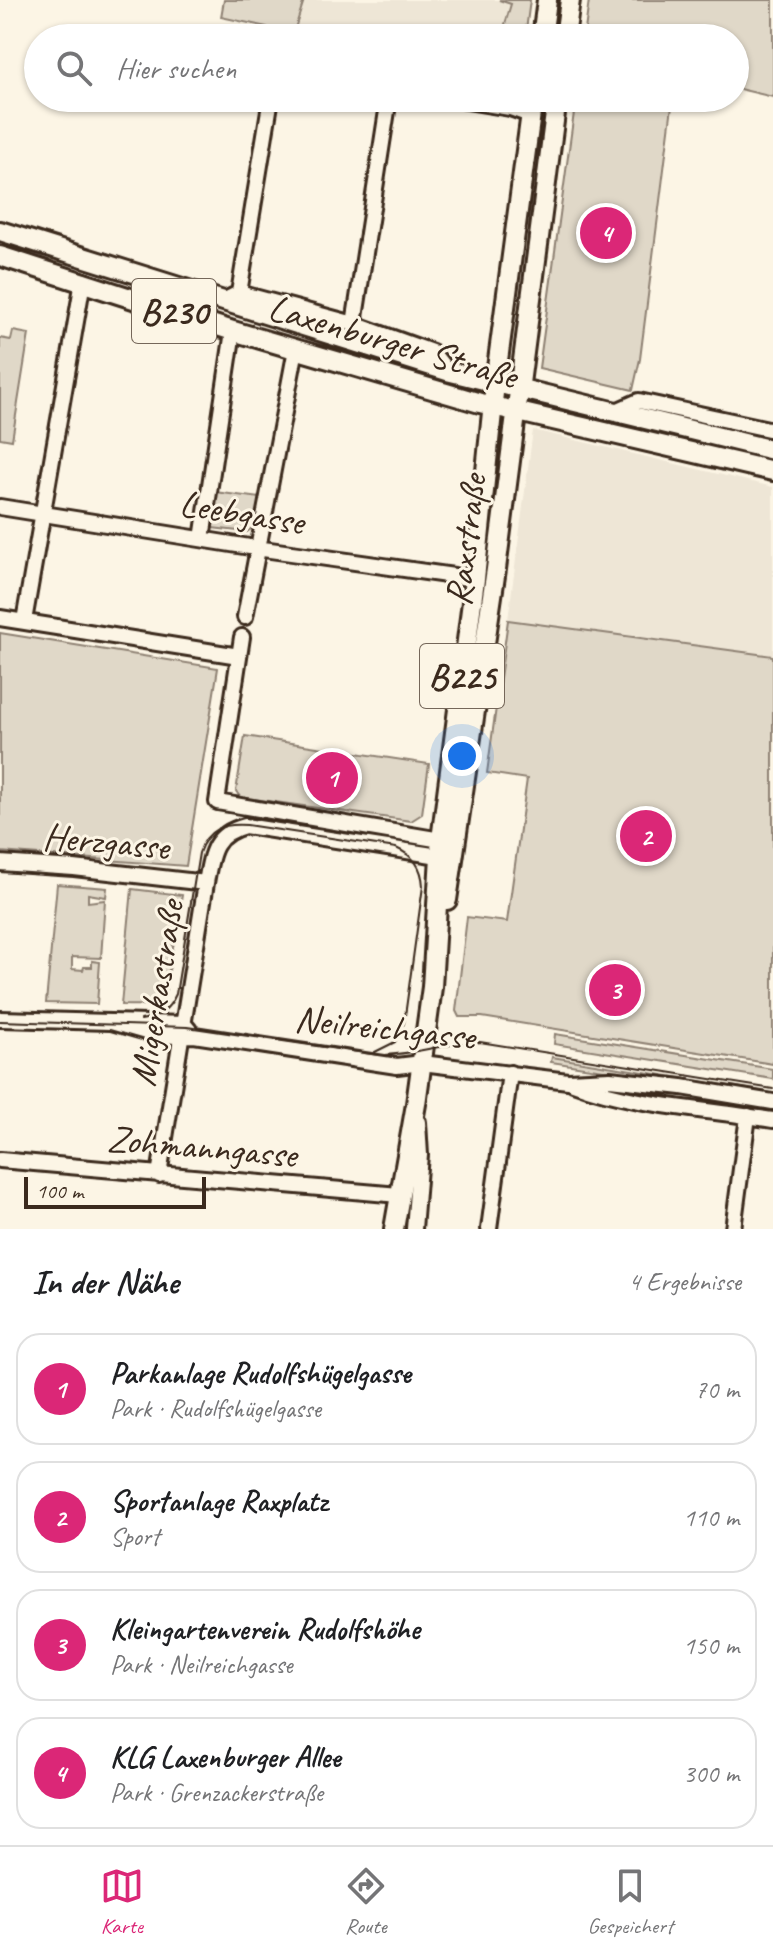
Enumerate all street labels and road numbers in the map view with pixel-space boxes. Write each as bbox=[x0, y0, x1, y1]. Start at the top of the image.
road number: B230 bbox=[132, 279, 216, 343]
street label: Laxenburger Straße bbox=[263, 284, 525, 400]
street label: Raxstraße bbox=[434, 469, 497, 608]
street label: Leebgasse bbox=[177, 480, 310, 546]
road number: B225 bbox=[420, 644, 504, 708]
street label: Herzgasse bbox=[41, 813, 174, 871]
street label: Migerkastraße bbox=[119, 894, 195, 1089]
street label: Neilreichgasse bbox=[293, 995, 480, 1061]
street label: Zohmanngasse bbox=[105, 1115, 301, 1178]

